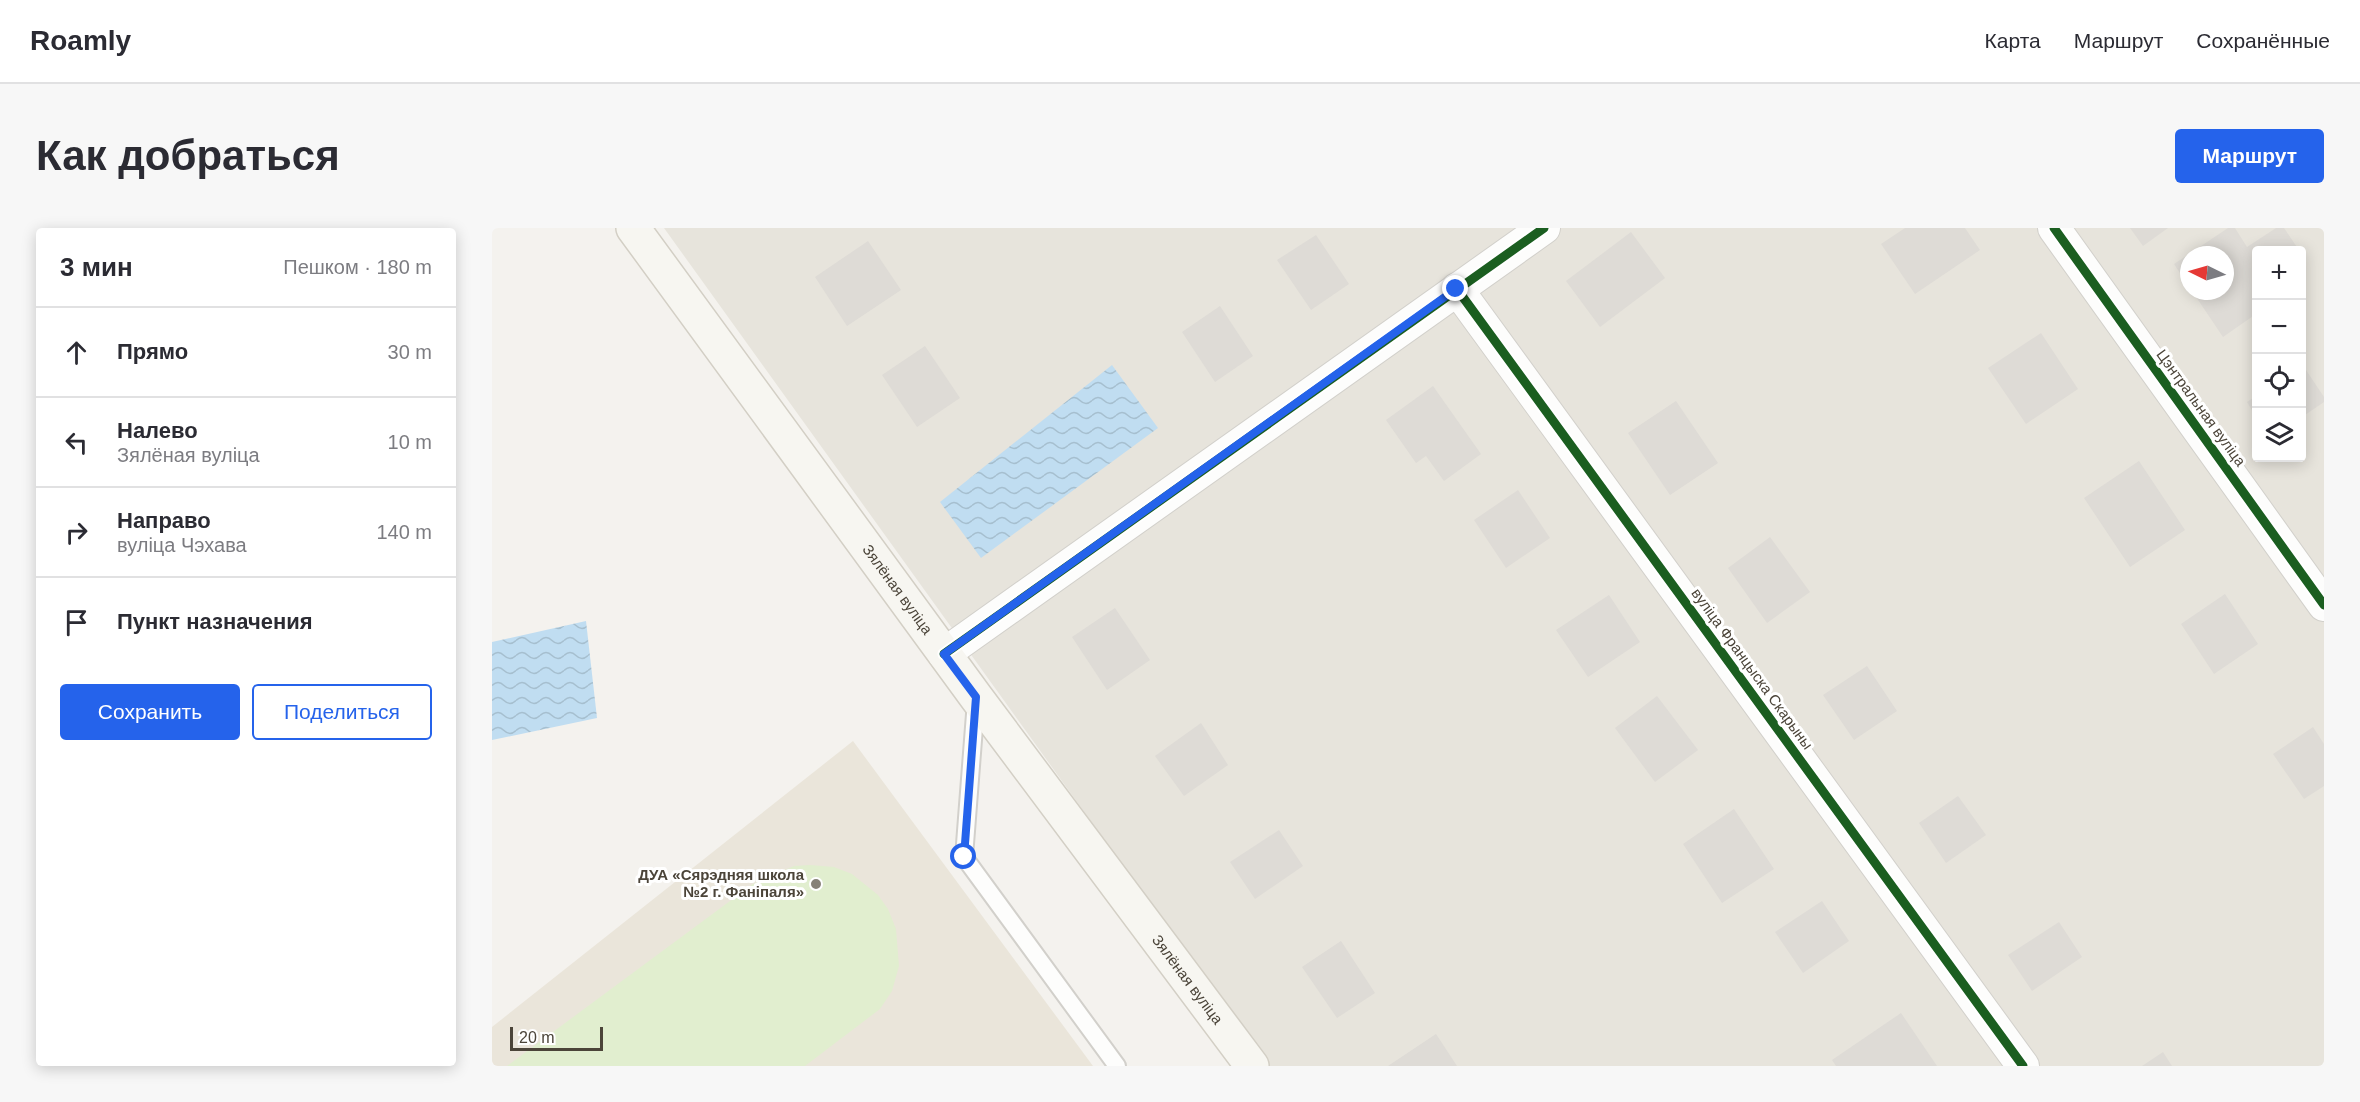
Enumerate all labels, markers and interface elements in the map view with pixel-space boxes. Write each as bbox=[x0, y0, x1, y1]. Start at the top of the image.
text: Roamly bbox=[30, 25, 131, 56]
text: Карта bbox=[1985, 29, 2041, 52]
text: Маршрут bbox=[2074, 29, 2163, 52]
text: Сохранённые bbox=[2196, 29, 2330, 52]
button: Маршрут bbox=[2175, 129, 2324, 183]
text: Как добраться bbox=[36, 132, 340, 179]
north arrow bbox=[2180, 246, 2234, 300]
map controls bbox=[2252, 246, 2306, 462]
button: + bbox=[2252, 246, 2306, 300]
text: 3 мин bbox=[60, 252, 133, 282]
text: Пешком · 180 m bbox=[283, 256, 432, 278]
route end bbox=[1442, 275, 1468, 301]
button: − bbox=[2252, 300, 2306, 354]
icon: ahead bbox=[60, 336, 93, 369]
text: Прямо bbox=[117, 339, 188, 364]
text: 30 m bbox=[388, 341, 432, 363]
street label: Цэнтральная вуліца bbox=[2153, 346, 2250, 470]
button: locate bbox=[2252, 354, 2306, 408]
button: layers bbox=[2252, 408, 2306, 462]
text: Налево bbox=[117, 418, 198, 443]
icon: left bbox=[60, 426, 93, 459]
text: 10 m bbox=[388, 431, 432, 453]
text: Зялёная вуліца bbox=[117, 444, 260, 466]
text: Направо bbox=[117, 508, 211, 533]
icon: right bbox=[60, 516, 93, 549]
text: 140 m bbox=[376, 521, 432, 543]
text: вуліца Чэхава bbox=[117, 534, 247, 556]
street label: Зялёная вуліца bbox=[859, 541, 937, 638]
street label: вуліца Францыска Скарыны bbox=[1688, 585, 1817, 753]
icon: arrive bbox=[60, 606, 93, 639]
text: Пункт назначения bbox=[117, 609, 313, 634]
button: Сохранить bbox=[60, 684, 240, 740]
button: Поделиться bbox=[252, 684, 432, 740]
route start bbox=[950, 843, 976, 869]
place label: ДУА «Сярэдняя школа №2 г. Фаніпаля» bbox=[638, 866, 805, 900]
marker: ДУА «Сярэдняя школа №2 г. Фаніпаля» bbox=[809, 877, 823, 891]
street label: Зялёная вуліца bbox=[1149, 931, 1227, 1028]
scale bar bbox=[510, 1024, 603, 1052]
text: 20 m bbox=[519, 1029, 555, 1046]

